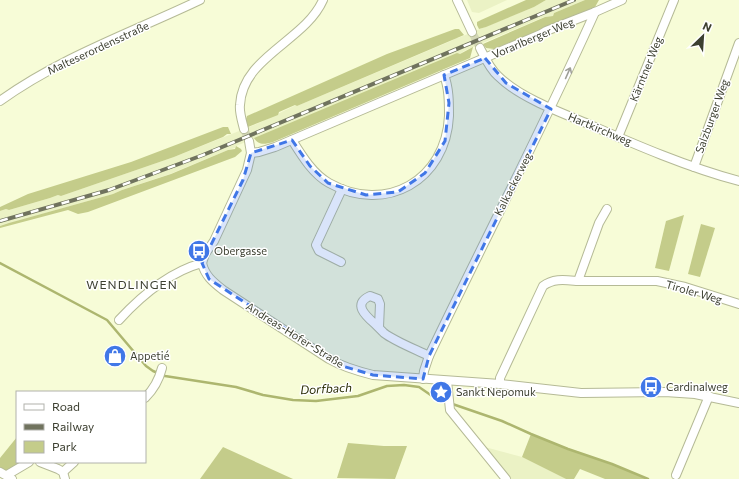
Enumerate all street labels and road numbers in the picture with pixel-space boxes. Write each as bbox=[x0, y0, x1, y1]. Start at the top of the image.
street label: Vorarlberger Weg bbox=[490, 14, 576, 61]
street label: Malteserordensstraße bbox=[45, 18, 151, 77]
street label: Kärntner Weg bbox=[627, 34, 665, 103]
street label: Salzburger Weg bbox=[692, 77, 731, 155]
street label: Hartkirchweg bbox=[566, 109, 634, 148]
street label: Kalkackerweg bbox=[491, 150, 534, 218]
street label: Tiroler Weg bbox=[664, 277, 724, 306]
street label: Andreas-Hofer-Straße bbox=[244, 299, 347, 370]

